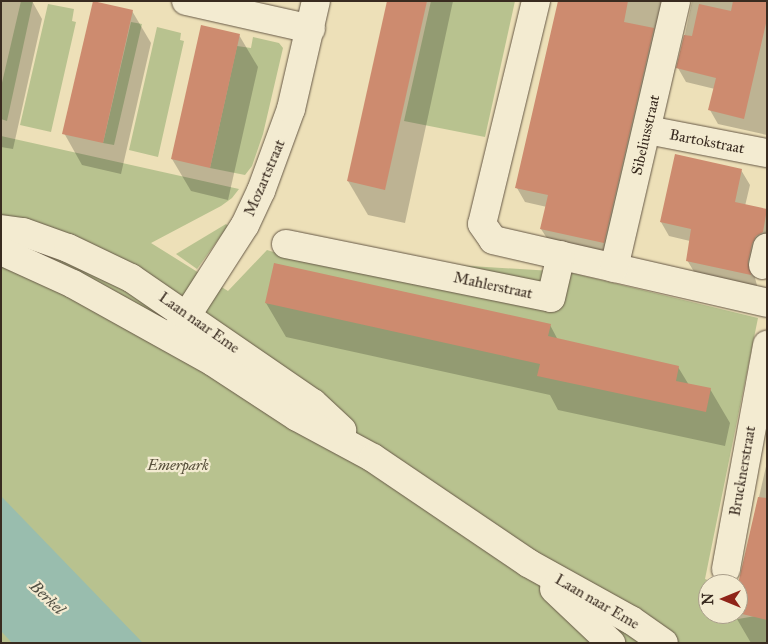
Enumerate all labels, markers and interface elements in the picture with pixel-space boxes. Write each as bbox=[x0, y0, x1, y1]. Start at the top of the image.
street label: Sibeliusstraat bbox=[628, 93, 664, 177]
street label: Bartokstraat bbox=[668, 126, 746, 158]
street label: Mozartstraat bbox=[241, 137, 289, 219]
street label: Mahlerstraat bbox=[452, 269, 534, 303]
street label: Laan naar Eme bbox=[155, 289, 243, 357]
street label: Brucknerstraat bbox=[726, 425, 760, 517]
park label: Emerpark bbox=[147, 457, 209, 475]
street label: Laan naar Eme bbox=[552, 571, 642, 633]
north arrow bbox=[698, 574, 748, 624]
water label: Berkel bbox=[26, 577, 68, 619]
text: N bbox=[700, 593, 717, 605]

